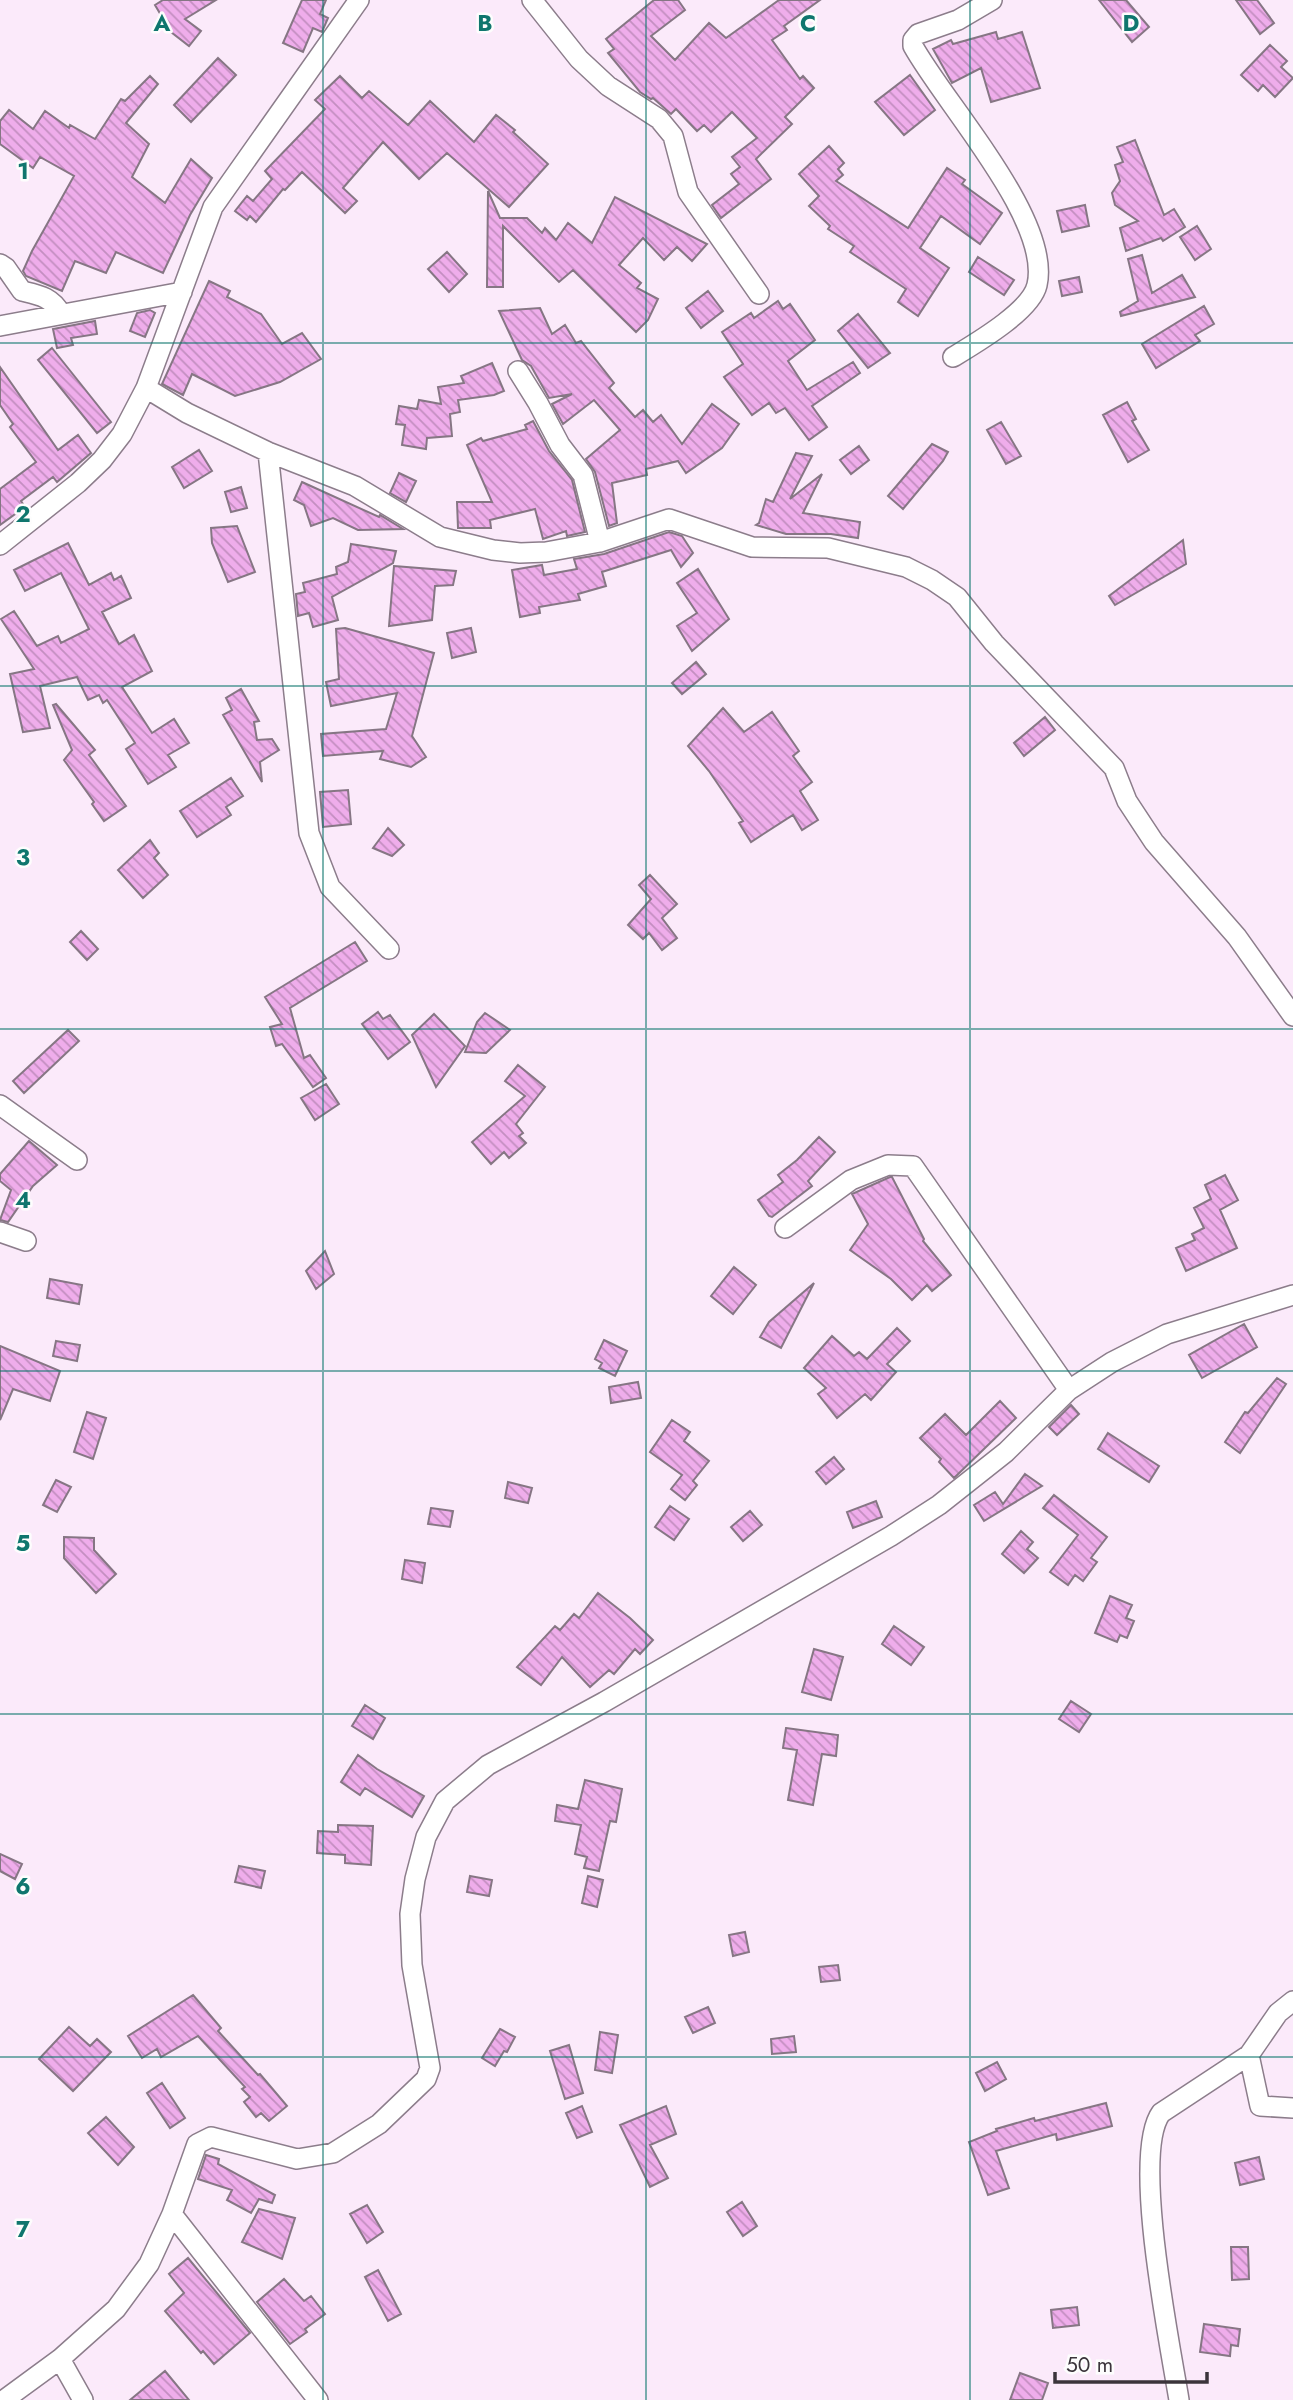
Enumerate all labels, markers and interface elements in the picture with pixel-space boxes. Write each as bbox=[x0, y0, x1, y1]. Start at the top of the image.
text: A bbox=[153, 6, 171, 40]
text: B bbox=[477, 6, 493, 40]
text: C bbox=[800, 6, 816, 40]
text: D bbox=[1123, 6, 1140, 40]
text: 1 bbox=[17, 154, 29, 188]
text: 2 bbox=[15, 497, 31, 531]
text: 3 bbox=[16, 840, 30, 874]
text: 4 bbox=[15, 1183, 31, 1217]
text: 5 bbox=[16, 1526, 30, 1560]
text: 6 bbox=[15, 1869, 31, 1903]
text: 7 bbox=[16, 2212, 30, 2246]
scale bar bbox=[1055, 2340, 1207, 2384]
text: 50 m bbox=[1066, 2350, 1113, 2380]

